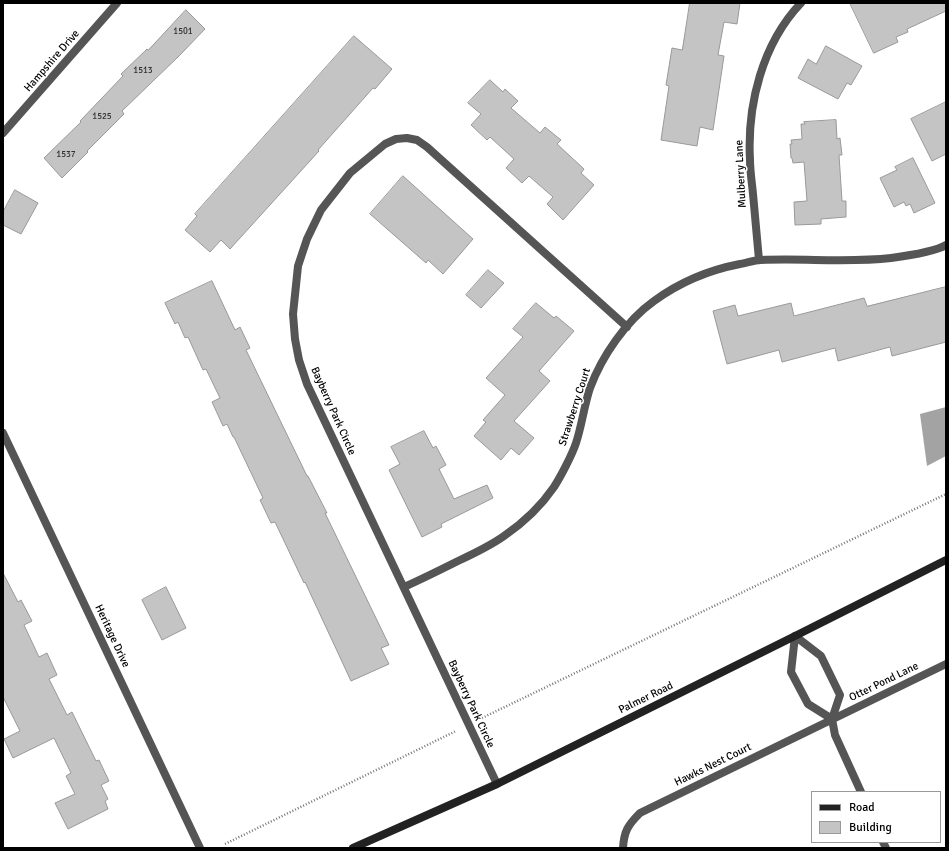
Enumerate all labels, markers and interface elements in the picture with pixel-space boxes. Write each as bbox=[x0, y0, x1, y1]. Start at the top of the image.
street label: Hampshire Drive bbox=[22, 27, 82, 95]
house number: 1501 bbox=[173, 27, 193, 37]
house number: 1513 bbox=[133, 66, 153, 76]
house number: 1525 bbox=[92, 112, 112, 122]
street label: Mulberry Lane bbox=[733, 140, 749, 208]
house number: 1537 bbox=[56, 150, 76, 160]
street label: Bayberry Park Circle bbox=[308, 365, 358, 457]
street label: Strawberry Court bbox=[556, 366, 594, 448]
street label: Heritage Drive bbox=[92, 602, 132, 670]
street label: Bayberry Park Circle bbox=[445, 658, 497, 750]
street label: Otter Pond Lane bbox=[847, 660, 921, 704]
street label: Palmer Road bbox=[617, 679, 675, 717]
street label: Hawks Nest Court bbox=[672, 741, 754, 789]
legend bbox=[811, 791, 941, 843]
text: Road bbox=[849, 800, 875, 815]
text: Building bbox=[849, 820, 892, 835]

